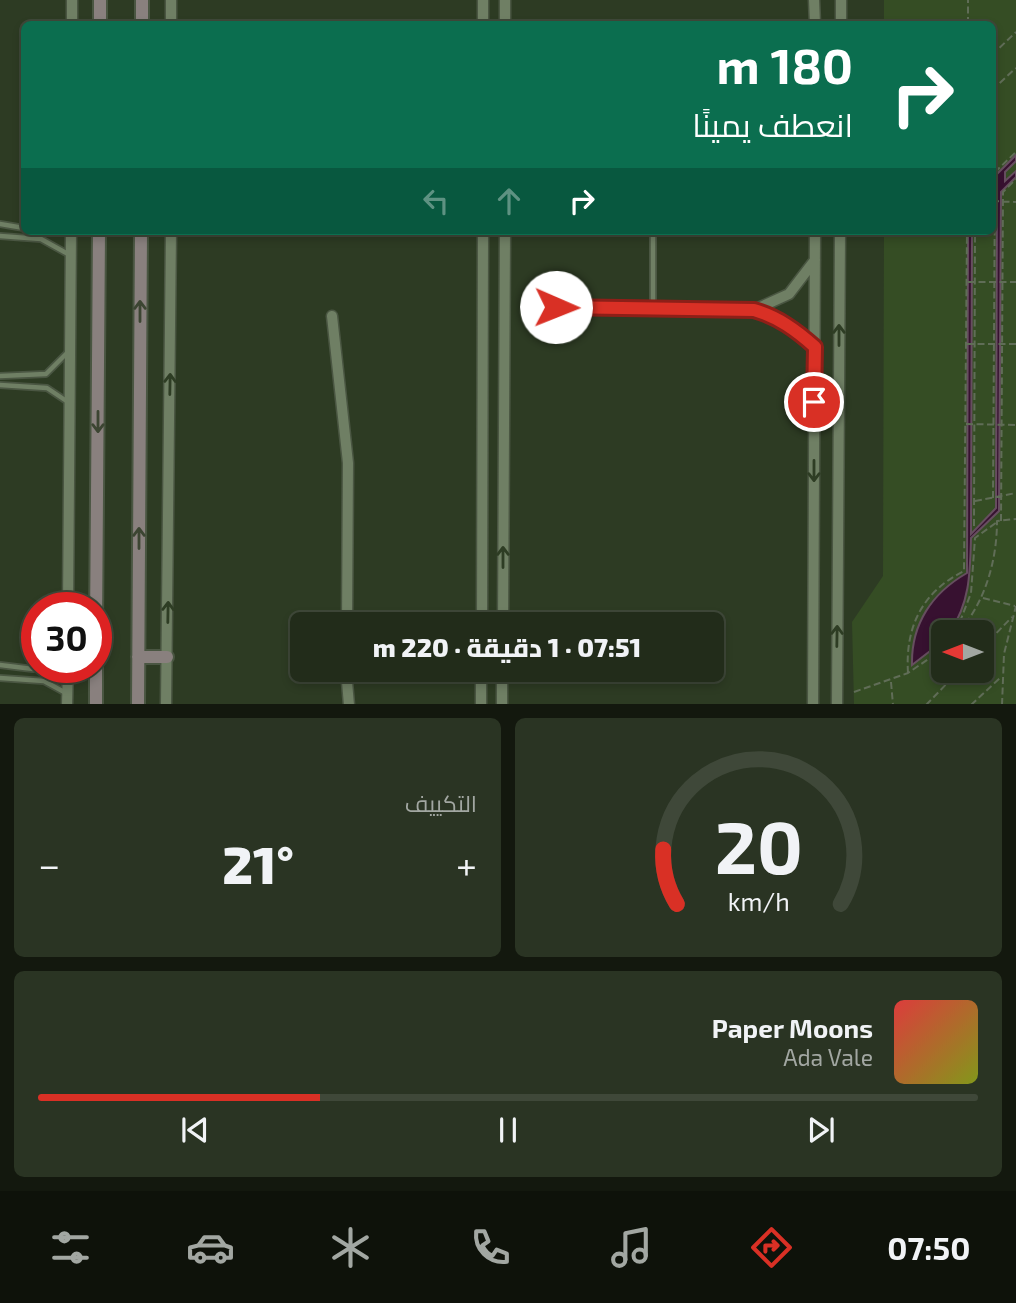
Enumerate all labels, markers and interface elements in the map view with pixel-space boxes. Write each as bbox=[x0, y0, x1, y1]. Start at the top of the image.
text: 180 m bbox=[717, 35, 853, 94]
icon: right bbox=[877, 49, 968, 140]
text: انعطف يمينًا bbox=[692, 105, 853, 143]
icon: left bbox=[417, 182, 455, 220]
icon: ahead bbox=[490, 182, 528, 220]
icon: right bbox=[563, 182, 601, 220]
position arrow bbox=[519, 270, 593, 344]
one-way arrow bbox=[133, 300, 147, 323]
one-way arrow bbox=[832, 324, 846, 347]
pin bbox=[784, 372, 844, 432]
one-way arrow bbox=[163, 373, 177, 396]
icon: arrive bbox=[795, 383, 833, 421]
one-way arrow bbox=[91, 410, 105, 433]
one-way arrow bbox=[807, 459, 821, 482]
one-way arrow bbox=[132, 527, 146, 550]
one-way arrow bbox=[496, 545, 510, 568]
speed limit sign: 30 bbox=[21, 592, 112, 683]
one-way arrow bbox=[161, 601, 174, 624]
north arrow bbox=[931, 620, 994, 682]
map controls bbox=[931, 620, 994, 683]
one-way arrow bbox=[830, 625, 844, 648]
text: 07:51 · 1 دقيقة · 220 m bbox=[373, 631, 641, 662]
text: التكييف bbox=[405, 789, 477, 817]
text: 20 bbox=[714, 801, 803, 889]
text: 21° bbox=[222, 832, 294, 894]
text: − bbox=[38, 841, 60, 887]
text: + bbox=[456, 841, 477, 887]
text: km/h bbox=[727, 885, 790, 915]
text: Paper Moons bbox=[712, 1012, 873, 1043]
text: Ada Vale bbox=[783, 1043, 873, 1071]
icon: previous bbox=[176, 1111, 214, 1149]
icon: pause bbox=[489, 1111, 527, 1149]
icon: next bbox=[802, 1111, 840, 1149]
icon: filters bbox=[46, 1223, 95, 1272]
icon: car bbox=[186, 1223, 235, 1272]
icon: climate bbox=[326, 1223, 375, 1272]
icon: phone bbox=[466, 1223, 515, 1272]
icon: music bbox=[607, 1223, 656, 1272]
icon: directions bbox=[747, 1223, 796, 1272]
text: 07:50 bbox=[887, 1228, 970, 1266]

